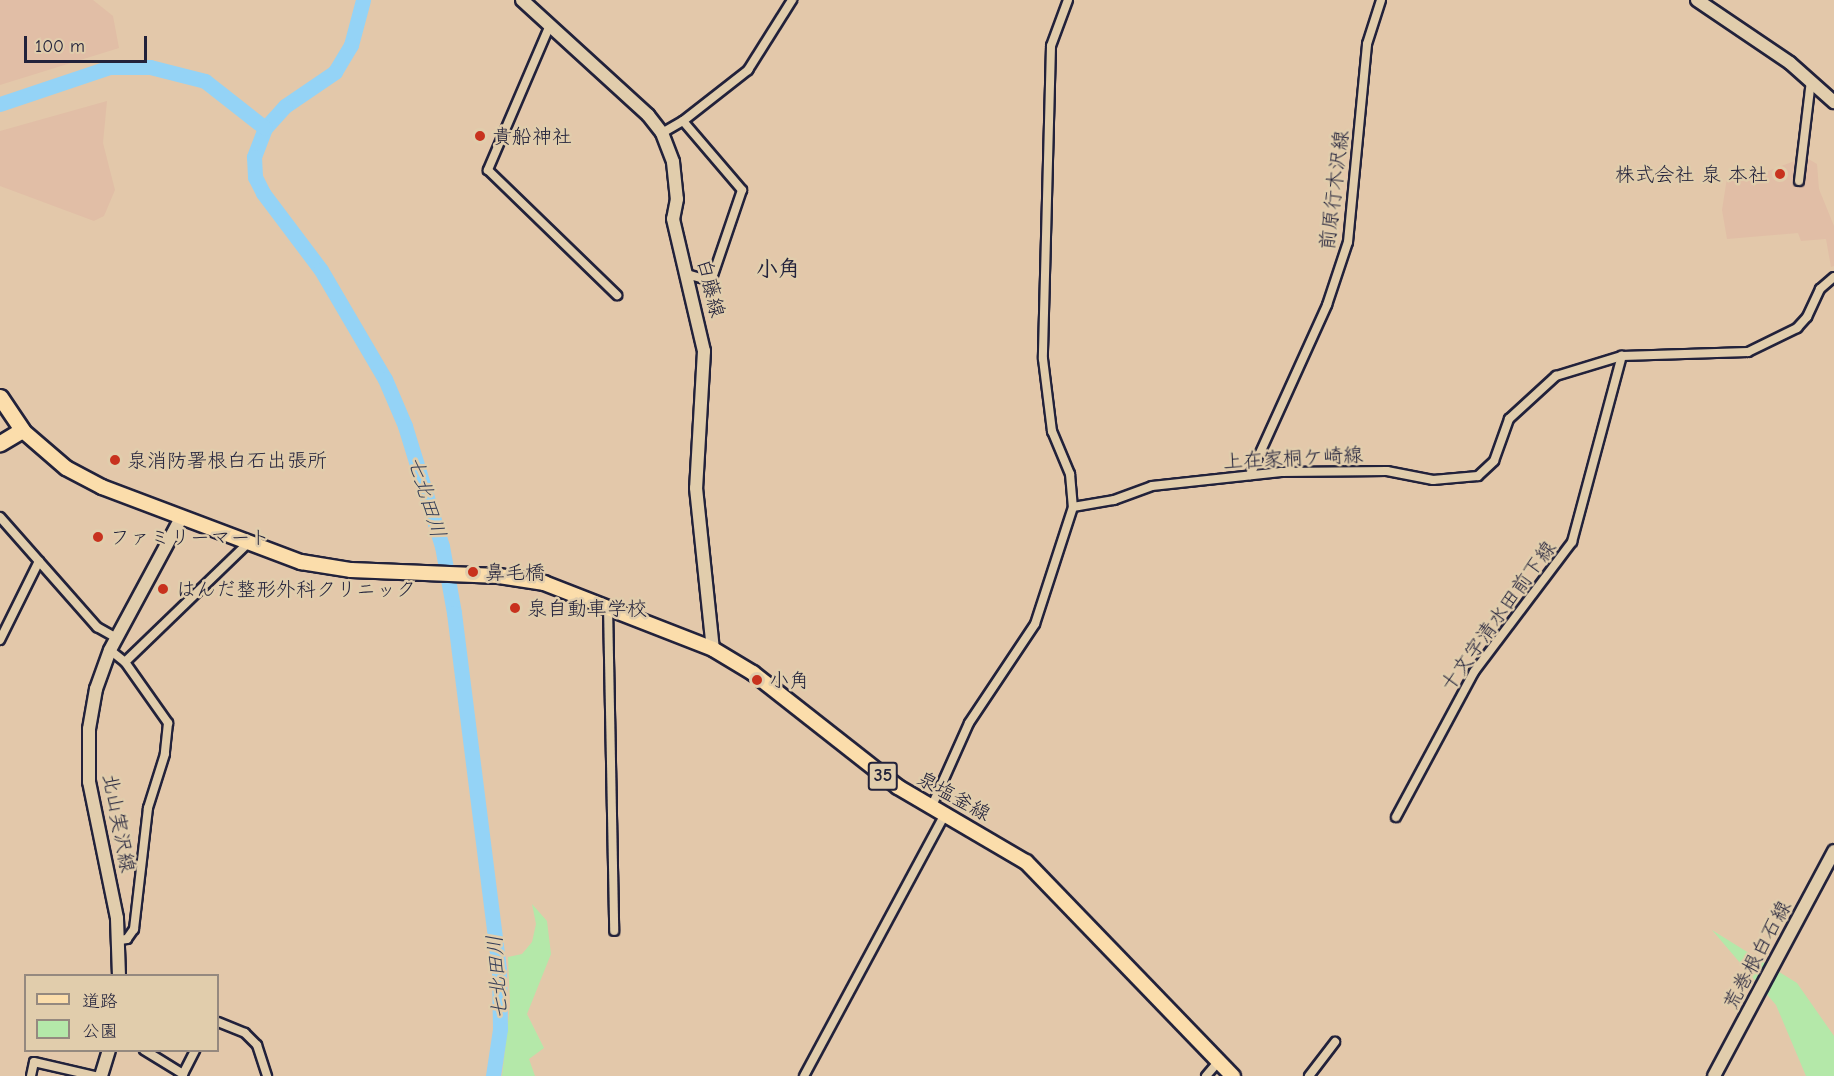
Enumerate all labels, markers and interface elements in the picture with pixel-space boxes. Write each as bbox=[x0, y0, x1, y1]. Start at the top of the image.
scale bar bbox=[27, 24, 150, 62]
text: 100 m bbox=[35, 36, 85, 57]
place label: 貴船神社 bbox=[492, 124, 572, 148]
marker: 貴船神社 bbox=[473, 129, 487, 143]
street label: 前原行木沢線 bbox=[1315, 129, 1353, 251]
place label: 株式会社 泉 本社 bbox=[1615, 162, 1768, 186]
marker: 株式会社 泉 本社 bbox=[1773, 167, 1787, 181]
street label: 白藤線 bbox=[692, 256, 730, 320]
district label: 小角 bbox=[756, 257, 800, 283]
street label: 上在家桐ケ崎線 bbox=[1222, 442, 1364, 474]
place label: 泉消防署根白石出張所 bbox=[127, 448, 327, 472]
marker: 泉消防署根白石出張所 bbox=[108, 453, 122, 467]
water label: 七北田川 bbox=[403, 453, 451, 541]
place label: ファミリーマート bbox=[110, 525, 270, 549]
marker: ファミリーマート bbox=[91, 530, 105, 544]
street label: 十文字清水田前下線 bbox=[1435, 536, 1561, 696]
place label: 鼻毛橋 bbox=[485, 560, 545, 584]
marker: 鼻毛橋 bbox=[466, 565, 480, 579]
place label: はんだ整形外科クリニック bbox=[176, 577, 416, 601]
marker: はんだ整形外科クリニック bbox=[154, 580, 172, 598]
place label: 泉自動車学校 bbox=[527, 596, 647, 620]
marker: 泉自動車学校 bbox=[508, 601, 522, 615]
place label: 小角 bbox=[769, 668, 809, 692]
marker: 小角 bbox=[750, 673, 764, 687]
road number: 35 bbox=[866, 761, 900, 791]
street label: 泉塩釜線 bbox=[913, 766, 995, 826]
street label: 北山実沢線 bbox=[98, 772, 140, 874]
street label: 荒巻根白石線 bbox=[1718, 896, 1796, 1014]
water label: 七北田川 bbox=[482, 934, 512, 1020]
legend bbox=[24, 974, 219, 1052]
text: 道路 bbox=[82, 991, 118, 1012]
text: 公園 bbox=[82, 1021, 118, 1042]

